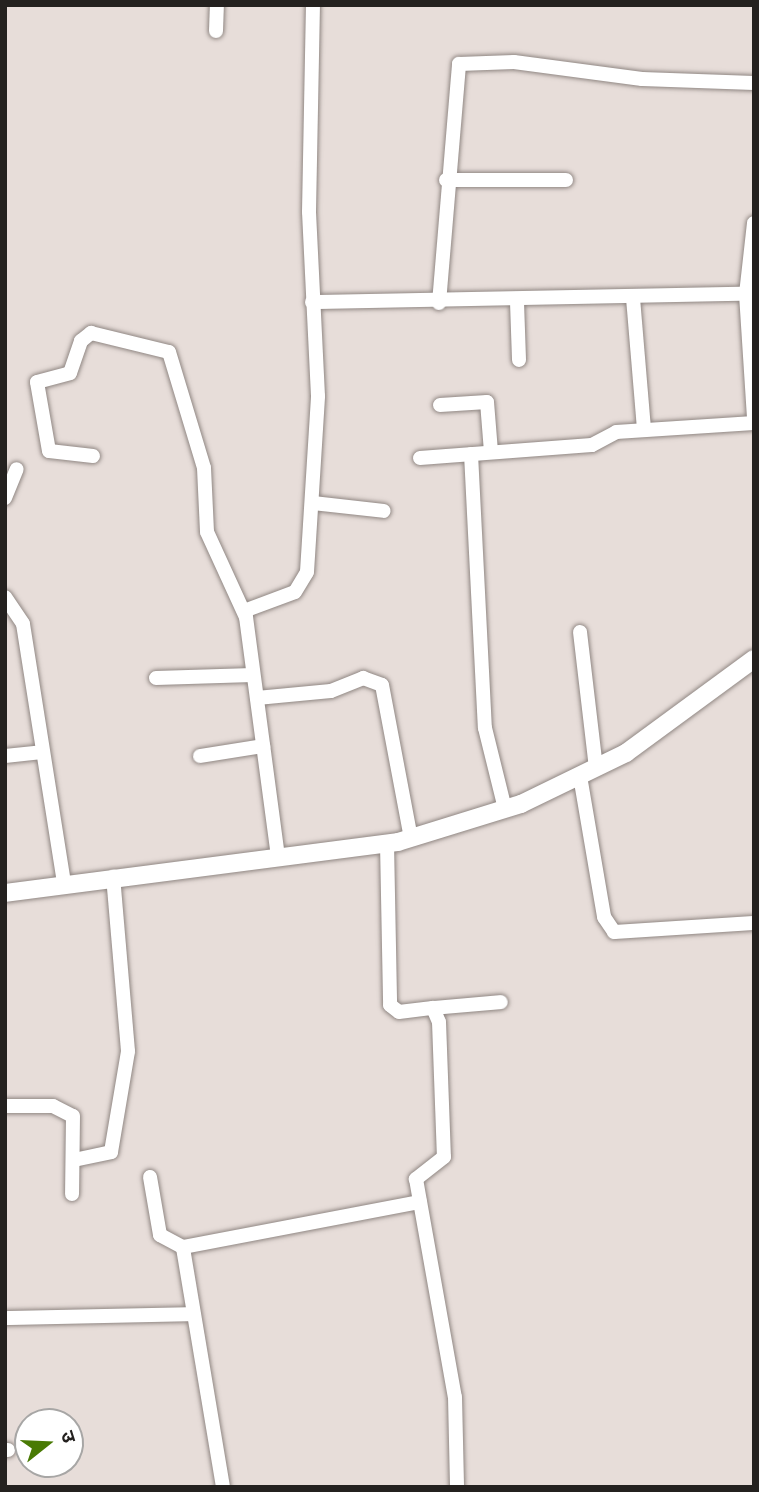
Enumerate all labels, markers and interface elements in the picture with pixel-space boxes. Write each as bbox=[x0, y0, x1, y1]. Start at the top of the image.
north arrow bbox=[14, 1408, 84, 1478]
text: उ bbox=[55, 1428, 80, 1446]

